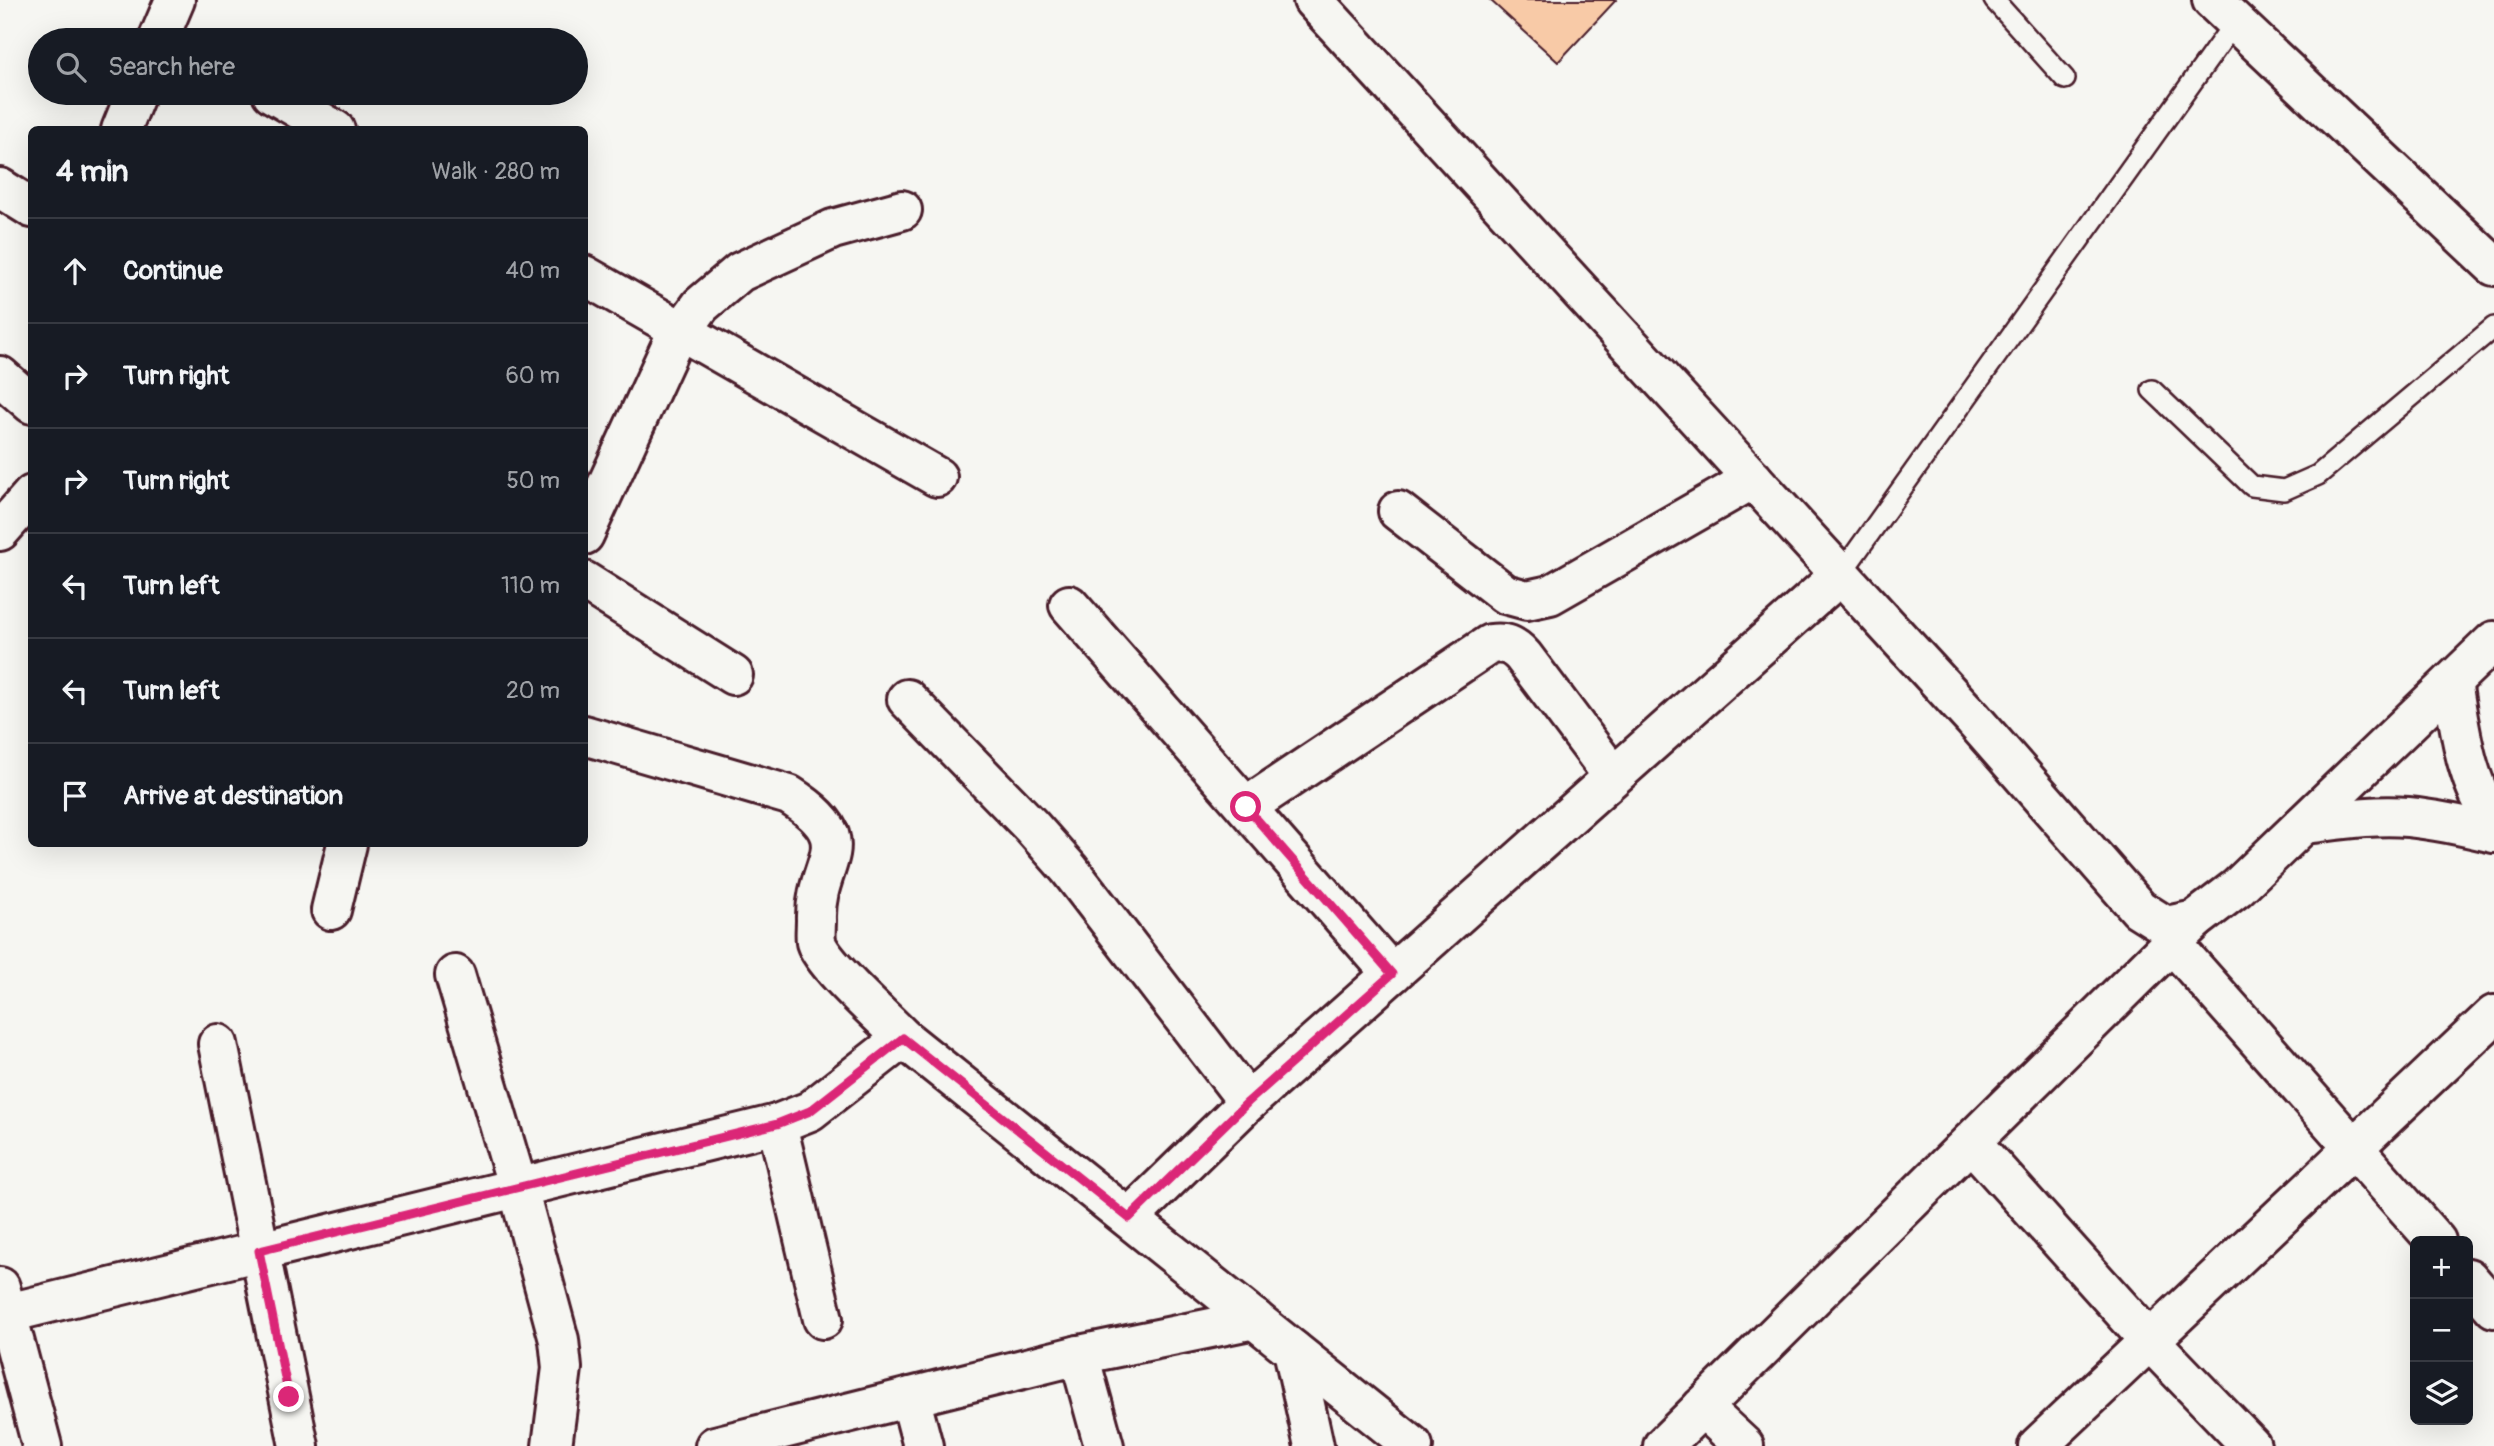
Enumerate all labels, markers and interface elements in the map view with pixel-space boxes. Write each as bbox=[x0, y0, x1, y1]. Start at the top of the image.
search box bbox=[28, 28, 588, 105]
icon: search bbox=[52, 48, 90, 86]
text: Search here bbox=[108, 51, 235, 83]
text: 4 min bbox=[56, 153, 129, 190]
text: Walk · 280 m bbox=[432, 157, 560, 186]
icon: ahead bbox=[56, 252, 94, 290]
text: Continue bbox=[123, 255, 223, 287]
text: 40 m bbox=[506, 256, 560, 285]
icon: right bbox=[56, 357, 94, 395]
text: Turn right bbox=[123, 360, 229, 392]
text: 60 m bbox=[505, 361, 560, 390]
icon: right bbox=[56, 462, 94, 500]
text: Turn right bbox=[123, 465, 229, 497]
text: 50 m bbox=[506, 466, 560, 495]
icon: left bbox=[56, 567, 94, 605]
text: Turn left bbox=[123, 570, 219, 602]
text: 110 m bbox=[501, 571, 560, 600]
icon: left bbox=[56, 672, 94, 710]
text: Turn left bbox=[123, 675, 219, 707]
text: 20 m bbox=[506, 676, 560, 705]
icon: arrive bbox=[56, 777, 94, 815]
text: Arrive at destination bbox=[123, 780, 343, 812]
route start bbox=[1230, 791, 1261, 822]
map controls bbox=[2410, 1236, 2473, 1425]
button: + bbox=[2410, 1236, 2473, 1299]
button: − bbox=[2410, 1299, 2473, 1362]
button: layers bbox=[2410, 1362, 2473, 1425]
route end bbox=[273, 1381, 304, 1412]

